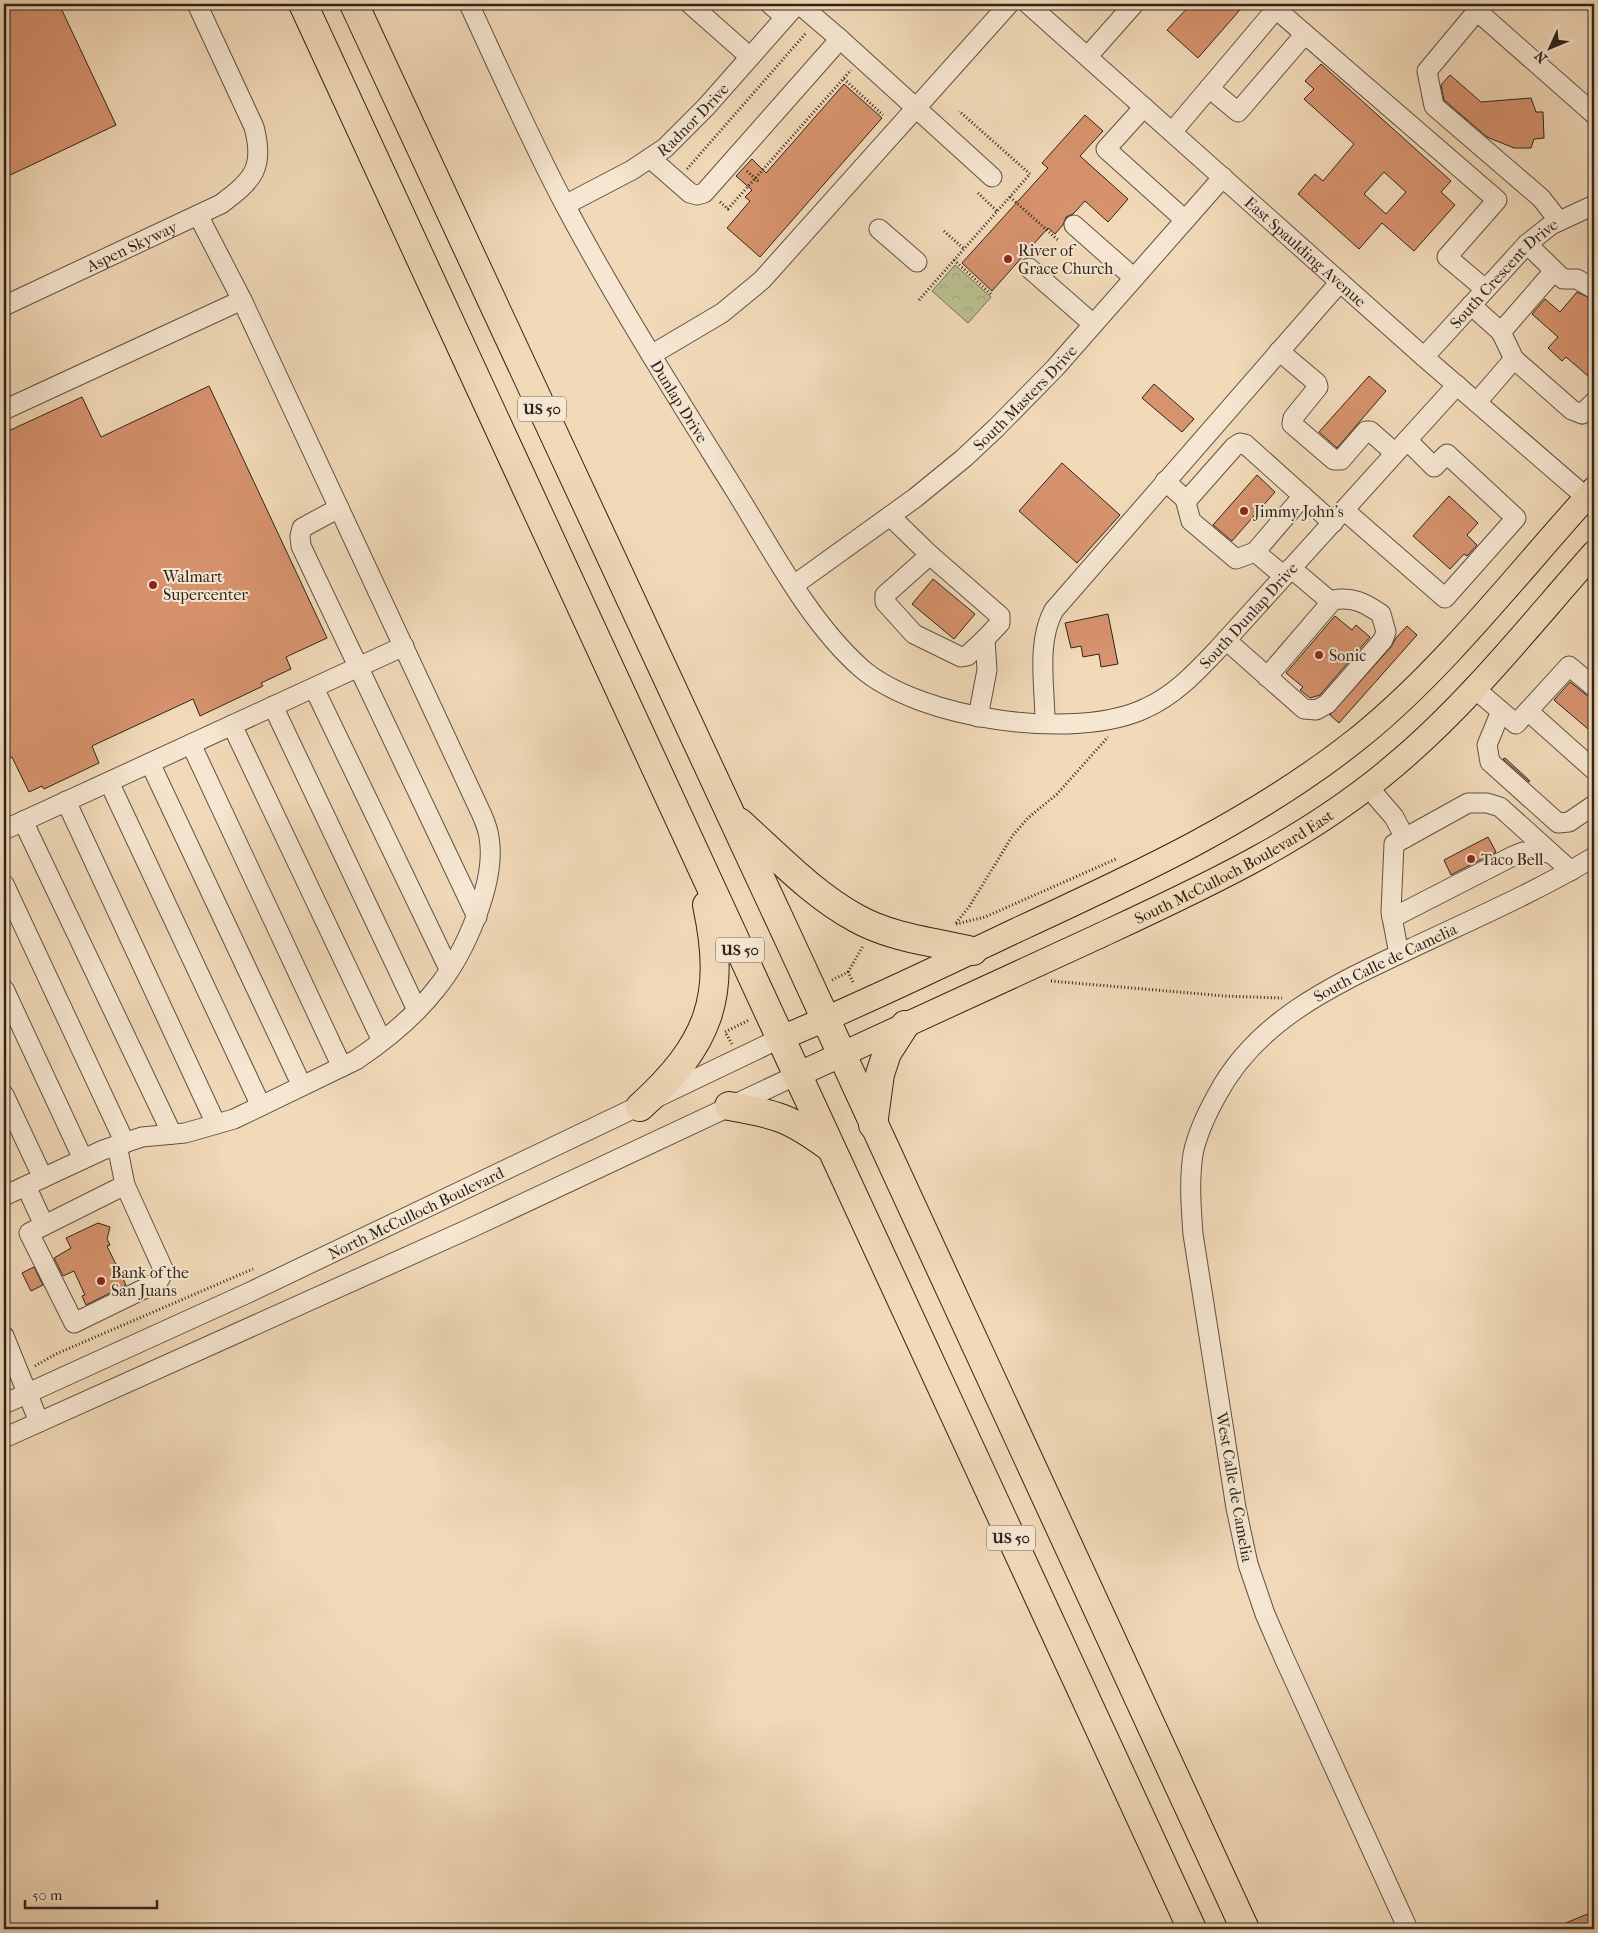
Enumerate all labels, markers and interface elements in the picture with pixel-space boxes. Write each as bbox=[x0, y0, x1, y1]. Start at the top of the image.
north arrow bbox=[1526, 22, 1576, 72]
text: N bbox=[1531, 47, 1551, 66]
street label: Radnor Drive bbox=[654, 79, 733, 160]
street label: East Spaulding Avenue bbox=[1241, 193, 1370, 311]
street label: South Crescent Drive bbox=[1446, 214, 1561, 332]
street label: Aspen Skyway bbox=[82, 217, 181, 276]
place label: River of Grace Church bbox=[1018, 241, 1113, 278]
marker: River of Grace Church bbox=[1002, 253, 1014, 265]
street label: South Masters Drive bbox=[969, 341, 1081, 455]
street label: Dunlap Drive bbox=[646, 357, 712, 446]
road number: US 50 bbox=[518, 396, 566, 422]
place label: Jimmy John's bbox=[1252, 502, 1344, 521]
marker: Jimmy John's bbox=[1238, 505, 1250, 517]
street label: South Dunlap Drive bbox=[1195, 559, 1302, 673]
place label: Walmart Supercenter bbox=[162, 567, 248, 604]
marker: Walmart Supercenter bbox=[147, 579, 159, 591]
place label: Sonic bbox=[1329, 646, 1366, 665]
marker: Sonic bbox=[1313, 649, 1325, 661]
street label: South McCulloch Boulevard East bbox=[1131, 806, 1337, 928]
place label: Taco Bell bbox=[1481, 850, 1544, 869]
marker: Taco Bell bbox=[1465, 853, 1477, 865]
street label: South Calle de Camelia bbox=[1310, 919, 1461, 1006]
road number: US 50 bbox=[716, 938, 764, 962]
street label: North McCulloch Boulevard bbox=[325, 1163, 507, 1263]
place label: Bank of the San Juans bbox=[111, 1263, 189, 1300]
marker: Bank of the San Juans bbox=[95, 1275, 107, 1287]
street label: West Calle de Camelia bbox=[1212, 1410, 1257, 1564]
road number: US 50 bbox=[987, 1526, 1035, 1550]
scale bar bbox=[25, 1878, 158, 1910]
text: 50 m bbox=[32, 1886, 63, 1904]

